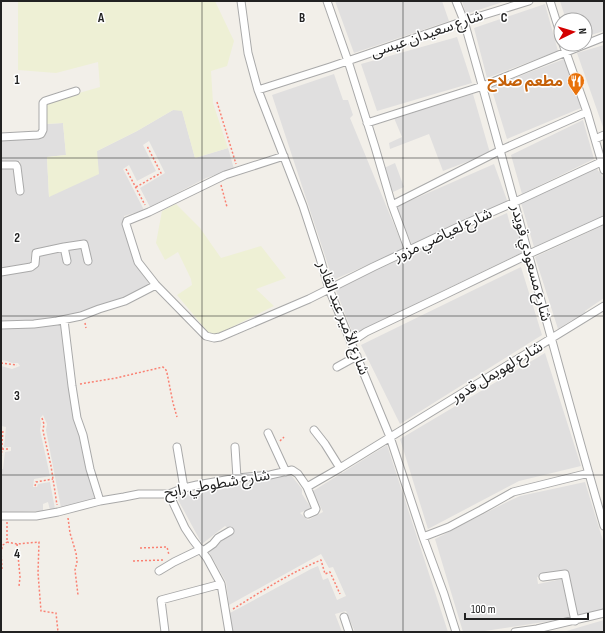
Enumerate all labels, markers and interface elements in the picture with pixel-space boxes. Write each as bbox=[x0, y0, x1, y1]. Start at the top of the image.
street label: شارع سعيدان عيسى bbox=[368, 6, 487, 64]
text: A bbox=[97, 10, 105, 26]
text: B bbox=[299, 10, 305, 26]
text: C bbox=[501, 10, 508, 26]
north arrow bbox=[553, 12, 593, 52]
text: N bbox=[576, 28, 589, 35]
restaurant icon: مطعم صلاح bbox=[566, 71, 586, 96]
text: 1 bbox=[14, 72, 20, 88]
place label: مطعم صلاح bbox=[487, 72, 563, 92]
street label: شارع مسعودي قويدر bbox=[504, 202, 556, 324]
street label: شارع لعياضي مزوز bbox=[390, 204, 496, 268]
text: 2 bbox=[14, 230, 20, 246]
street label: شارع الأمير عبد القادر bbox=[310, 257, 374, 379]
street label: شارع لهويمل قدور bbox=[447, 337, 548, 409]
text: 3 bbox=[14, 388, 20, 404]
street label: شارع شطوطي رابح bbox=[163, 465, 272, 505]
text: 4 bbox=[14, 546, 20, 562]
scale bar bbox=[465, 595, 588, 621]
text: 100 m bbox=[471, 602, 496, 617]

